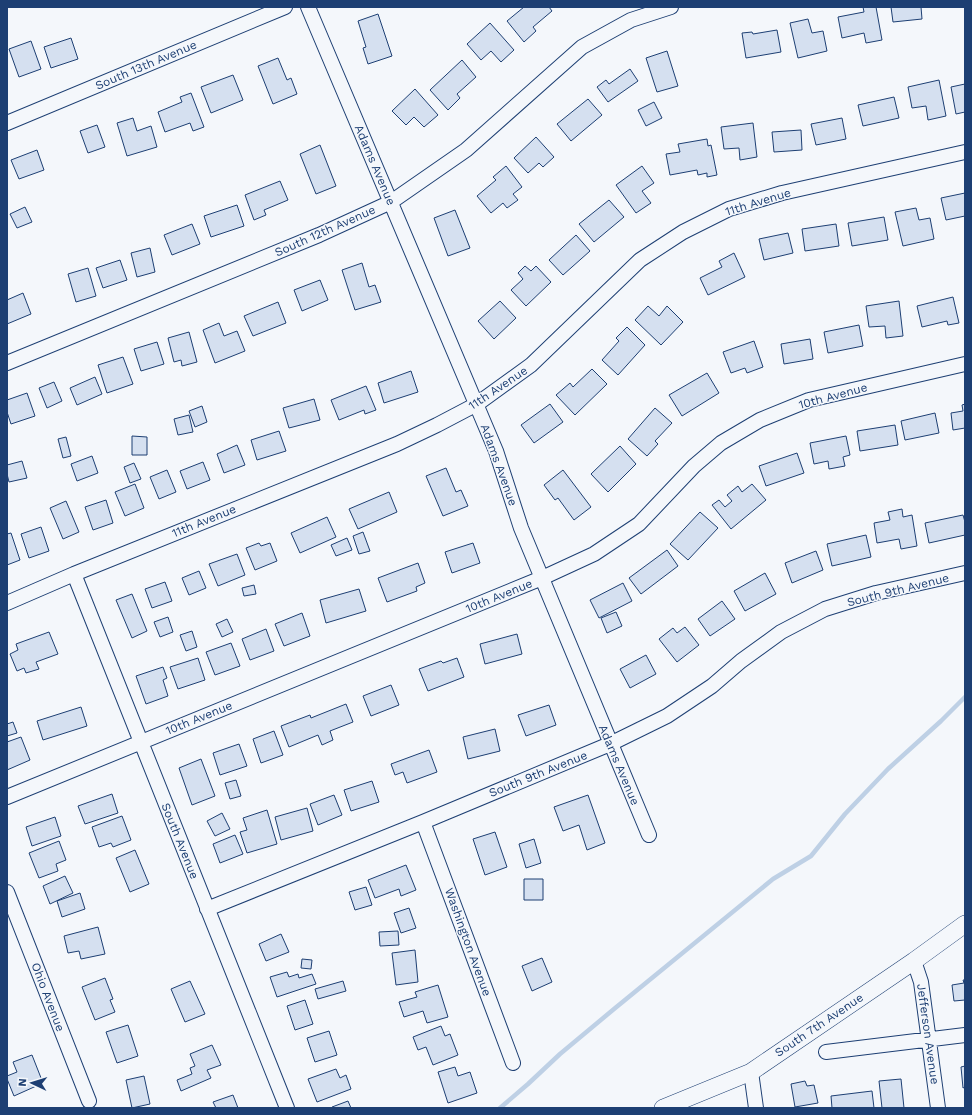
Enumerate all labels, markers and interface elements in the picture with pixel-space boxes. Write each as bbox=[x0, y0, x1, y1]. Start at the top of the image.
street label: South 13th Avenue bbox=[93, 37, 199, 93]
street label: Adams Avenue bbox=[352, 123, 398, 207]
street label: 11th Avenue bbox=[723, 185, 793, 219]
street label: South 12th Avenue bbox=[272, 202, 378, 260]
street label: 11th Avenue bbox=[466, 363, 530, 413]
street label: 10th Avenue bbox=[797, 380, 869, 412]
street label: Adams Avenue bbox=[478, 422, 520, 508]
street label: 11th Avenue bbox=[170, 502, 238, 540]
street label: South 9th Avenue bbox=[845, 571, 951, 609]
street label: 10th Avenue bbox=[464, 576, 534, 616]
street label: 10th Avenue bbox=[164, 698, 234, 738]
street label: Adams Avenue bbox=[596, 723, 642, 807]
street label: South 9th Avenue bbox=[487, 748, 589, 800]
street label: South Avenue bbox=[158, 801, 202, 881]
street label: Washington Avenue bbox=[442, 886, 494, 998]
street label: Ohio Avenue bbox=[28, 961, 68, 1034]
street label: Jefferson Avenue bbox=[914, 983, 942, 1085]
street label: South 7th Avenue bbox=[772, 990, 866, 1060]
north arrow bbox=[12, 1063, 52, 1103]
text: N bbox=[16, 1078, 29, 1087]

